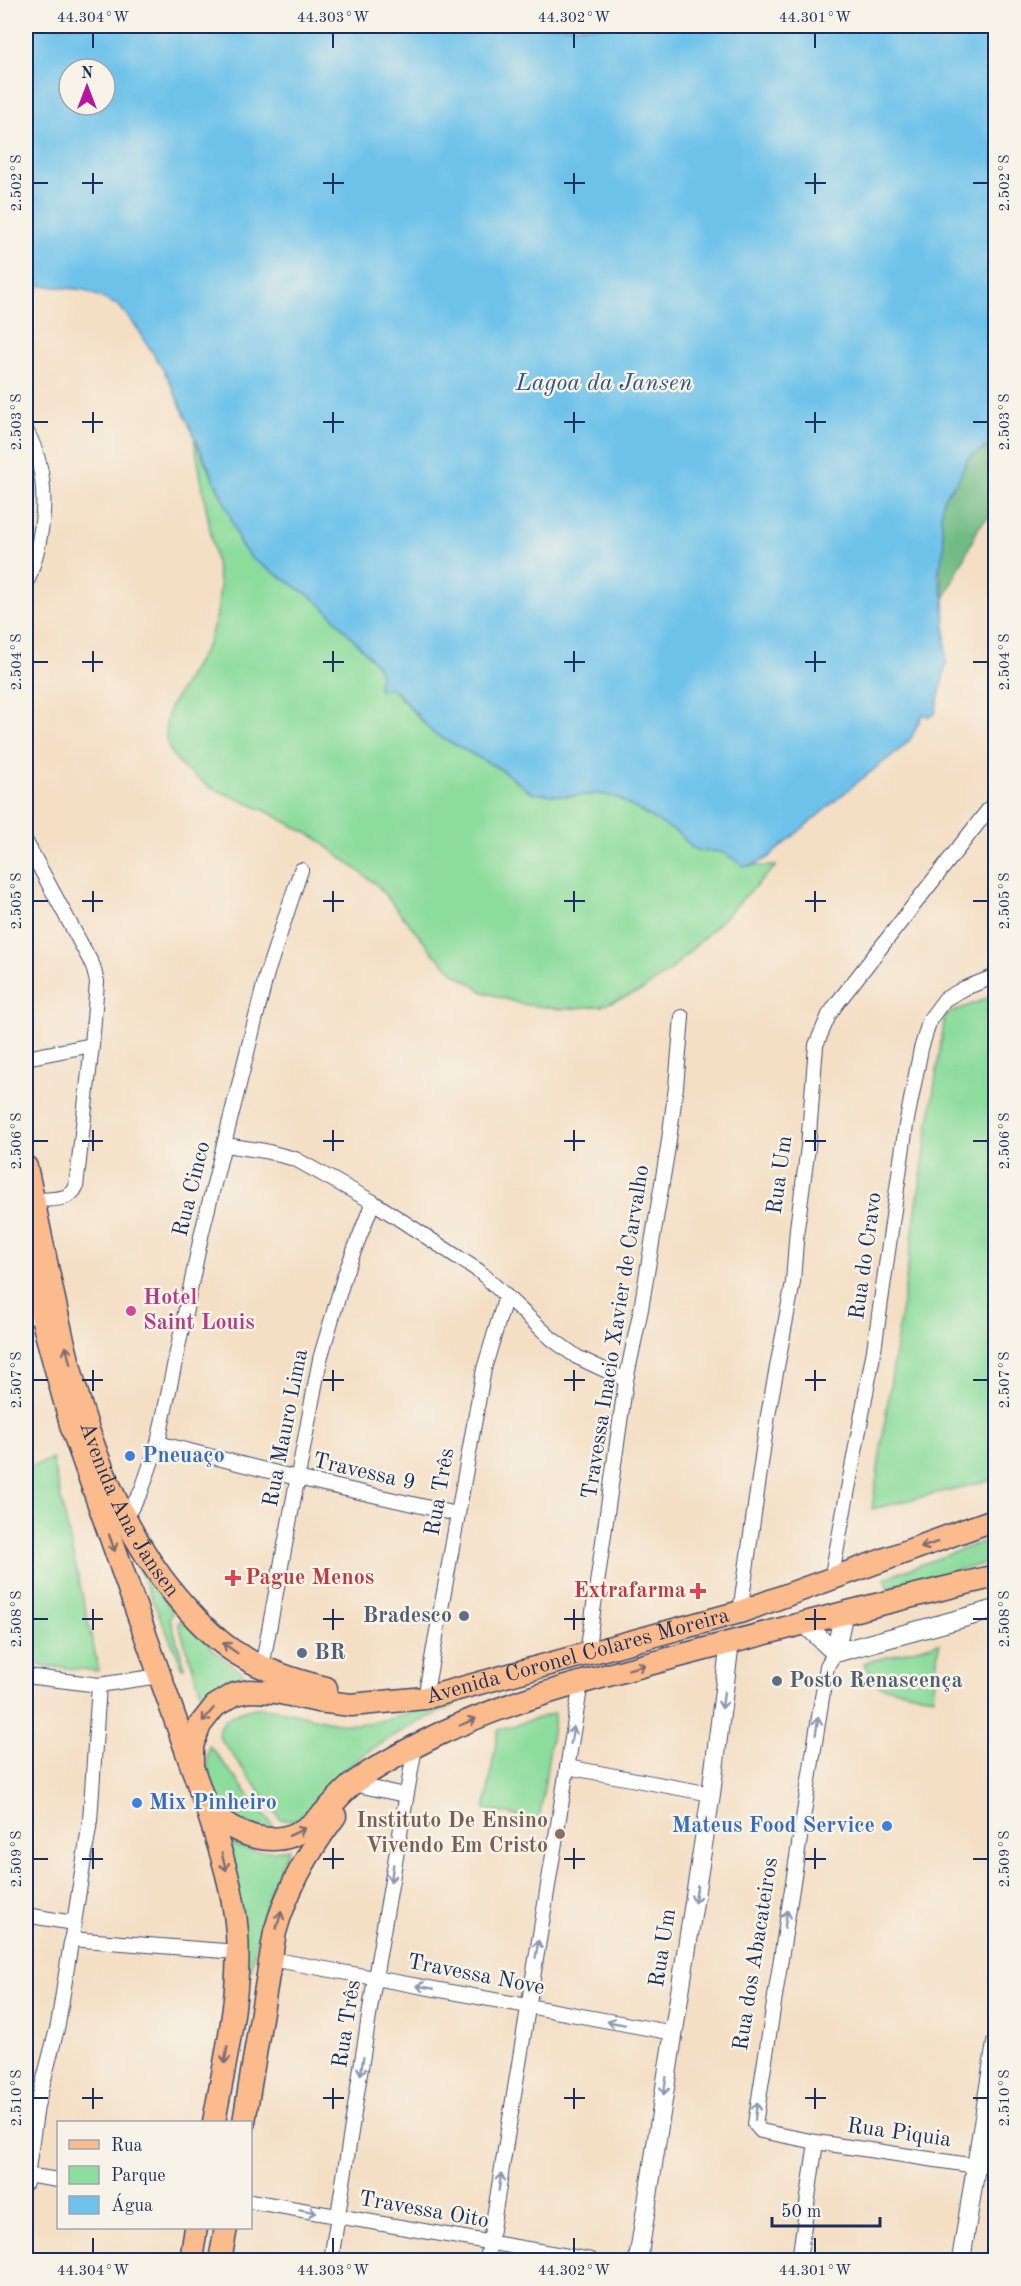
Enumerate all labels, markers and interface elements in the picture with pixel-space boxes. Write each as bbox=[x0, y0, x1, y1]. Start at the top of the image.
text: 44.304°W bbox=[57, 11, 129, 26]
text: 44.303°W bbox=[297, 11, 369, 26]
text: 44.302°W bbox=[538, 11, 610, 26]
text: 44.301°W bbox=[779, 11, 851, 26]
north arrow bbox=[57, 57, 117, 117]
text: N bbox=[81, 66, 94, 82]
text: 2.502°S bbox=[10, 154, 25, 212]
text: 2.502°S bbox=[998, 154, 1013, 212]
water label: Lagoa da Jansen bbox=[515, 372, 693, 396]
text: 2.503°S bbox=[10, 393, 25, 451]
text: 2.503°S bbox=[998, 393, 1013, 451]
text: 2.504°S bbox=[10, 633, 25, 691]
text: 2.504°S bbox=[998, 633, 1013, 691]
text: 2.505°S bbox=[10, 872, 25, 930]
text: 2.505°S bbox=[998, 872, 1013, 930]
text: 2.506°S bbox=[10, 1112, 25, 1170]
text: 2.506°S bbox=[998, 1112, 1013, 1170]
street label: Rua Um bbox=[764, 1134, 796, 1216]
street label: Rua Cinco bbox=[170, 1139, 214, 1239]
street label: Travessa Inacio Xavier de Carvalho bbox=[579, 1163, 653, 1501]
street label: Rua do Cravo bbox=[846, 1191, 886, 1321]
place label: Hotel Saint Louis bbox=[143, 1287, 255, 1334]
marker: Hotel Saint Louis bbox=[124, 1304, 138, 1318]
one-way arrow bbox=[62, 1346, 74, 1365]
street label: Rua Mauro Lima bbox=[260, 1347, 312, 1509]
text: 2.507°S bbox=[10, 1351, 25, 1409]
text: 2.507°S bbox=[998, 1351, 1013, 1409]
street label: Avenida Ana Jansen bbox=[75, 1419, 183, 1601]
place label: Pneuaço bbox=[142, 1445, 225, 1467]
street label: Rua Três bbox=[421, 1446, 459, 1538]
marker: Pneuaço bbox=[123, 1449, 137, 1463]
street label: Travessa 9 bbox=[311, 1450, 417, 1494]
one-way arrow bbox=[108, 1533, 119, 1552]
one-way arrow bbox=[920, 1540, 939, 1551]
place label: Pague Menos bbox=[245, 1567, 374, 1589]
marker: Pague Menos bbox=[226, 1571, 240, 1585]
place label: Extrafarma bbox=[573, 1580, 686, 1602]
marker: Extrafarma bbox=[691, 1584, 705, 1598]
text: 2.508°S bbox=[10, 1590, 25, 1648]
text: 2.508°S bbox=[998, 1590, 1013, 1648]
street label: Avenida Coronel Colares Moreira bbox=[423, 1604, 732, 1708]
place label: Bradesco bbox=[363, 1605, 452, 1627]
marker: Bradesco bbox=[457, 1609, 471, 1623]
one-way arrow bbox=[223, 1642, 239, 1654]
place label: BR bbox=[314, 1642, 346, 1664]
marker: BR bbox=[295, 1646, 309, 1660]
one-way arrow bbox=[627, 1661, 646, 1673]
place label: Posto Renascença bbox=[789, 1670, 963, 1692]
marker: Posto Renascença bbox=[770, 1674, 784, 1688]
one-way arrow bbox=[717, 1690, 728, 1710]
one-way arrow bbox=[202, 1707, 215, 1723]
one-way arrow bbox=[458, 1715, 476, 1727]
one-way arrow bbox=[812, 1717, 823, 1736]
one-way arrow bbox=[567, 1726, 578, 1746]
place label: Mix Pinheiro bbox=[149, 1792, 277, 1814]
marker: Mix Pinheiro bbox=[130, 1796, 144, 1810]
place label: Instituto De Ensino Vivendo Em Cristo bbox=[356, 1810, 548, 1857]
place label: Mateus Food Service bbox=[672, 1815, 875, 1837]
marker: Mateus Food Service bbox=[880, 1819, 894, 1833]
one-way arrow bbox=[288, 1826, 306, 1838]
marker: Instituto De Ensino Vivendo Em Cristo bbox=[553, 1827, 567, 1841]
text: 2.509°S bbox=[10, 1830, 25, 1888]
text: 2.509°S bbox=[998, 1830, 1013, 1888]
one-way arrow bbox=[219, 1852, 230, 1871]
street label: Rua dos Abacateiros bbox=[730, 1856, 782, 2052]
one-way arrow bbox=[387, 1863, 398, 1882]
one-way arrow bbox=[690, 1883, 701, 1903]
street label: Rua Um bbox=[646, 1907, 680, 1989]
one-way arrow bbox=[781, 1909, 792, 1929]
one-way arrow bbox=[274, 1911, 285, 1930]
one-way arrow bbox=[532, 1939, 543, 1959]
street label: Travessa Nove bbox=[405, 1951, 547, 1999]
street label: Rua Três bbox=[329, 1978, 365, 2070]
one-way arrow bbox=[415, 1981, 435, 1992]
one-way arrow bbox=[607, 2017, 627, 2028]
one-way arrow bbox=[220, 2044, 231, 2064]
one-way arrow bbox=[356, 2055, 367, 2075]
text: 2.510°S bbox=[10, 2069, 25, 2127]
text: 2.510°S bbox=[998, 2069, 1013, 2127]
one-way arrow bbox=[660, 2076, 671, 2096]
one-way arrow bbox=[751, 2102, 762, 2122]
street label: Rua Piquia bbox=[845, 2115, 953, 2151]
legend bbox=[57, 2121, 252, 2229]
text: Rua bbox=[111, 2137, 142, 2155]
text: Parque bbox=[111, 2167, 166, 2185]
one-way arrow bbox=[495, 2173, 506, 2192]
street label: Travessa Oito bbox=[357, 2188, 491, 2232]
scale bar bbox=[772, 2190, 880, 2228]
text: Água bbox=[111, 2193, 153, 2215]
text: 50 m bbox=[781, 2203, 821, 2221]
one-way arrow bbox=[298, 2206, 317, 2217]
text: 44.304°W bbox=[57, 2264, 129, 2279]
text: 44.303°W bbox=[297, 2264, 369, 2279]
text: 44.302°W bbox=[538, 2264, 610, 2279]
text: 44.301°W bbox=[779, 2264, 851, 2279]

